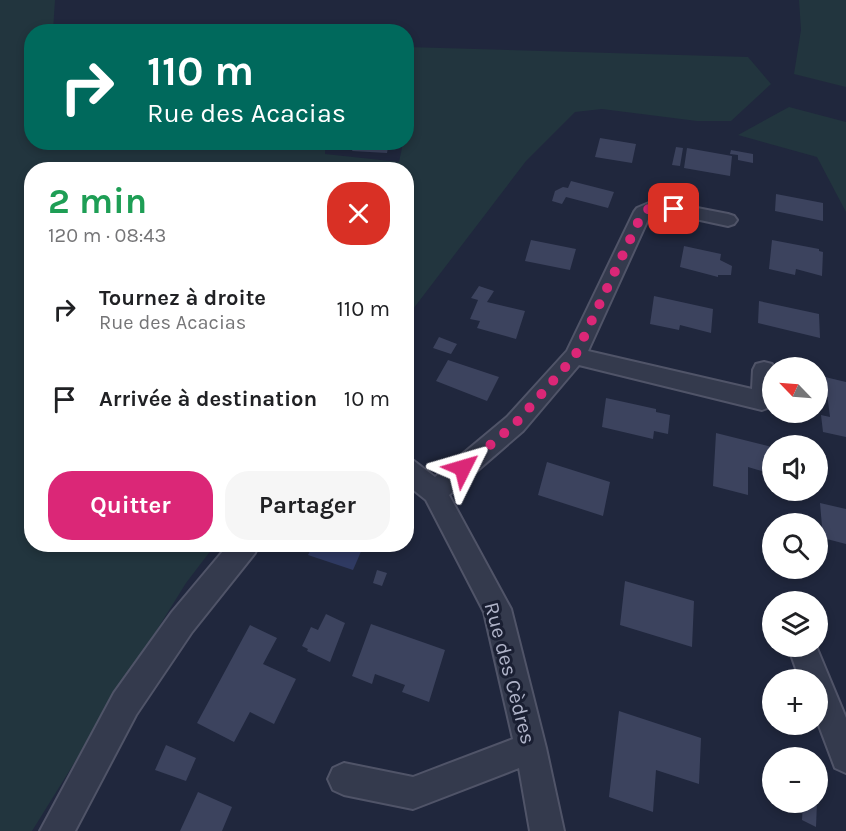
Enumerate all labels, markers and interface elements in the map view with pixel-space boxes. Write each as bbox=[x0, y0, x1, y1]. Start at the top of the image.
text: 110 m bbox=[147, 46, 254, 96]
icon: right bbox=[48, 48, 126, 126]
text: Rue des Acacias bbox=[147, 97, 346, 129]
text: 2 min bbox=[48, 180, 147, 222]
button: close bbox=[327, 182, 390, 245]
pin bbox=[648, 183, 699, 234]
icon: arrive bbox=[657, 192, 690, 225]
text: 120 m · 08:43 bbox=[48, 224, 166, 247]
text: Tournez à droite bbox=[99, 285, 266, 311]
icon: right bbox=[48, 293, 81, 326]
text: 110 m bbox=[337, 296, 390, 322]
text: Rue des Acacias bbox=[99, 311, 246, 334]
north arrow bbox=[762, 357, 828, 423]
map controls bbox=[762, 357, 828, 813]
icon: arrive bbox=[48, 383, 81, 416]
text: Arrivée à destination bbox=[99, 386, 317, 412]
text: 10 m bbox=[344, 386, 390, 412]
button: sound bbox=[762, 435, 828, 501]
position arrow bbox=[431, 436, 495, 500]
button: Quitter bbox=[48, 471, 213, 540]
button: Partager bbox=[225, 471, 390, 540]
button: search bbox=[762, 513, 828, 579]
button: layers bbox=[762, 591, 828, 657]
street label: Rue des Cèdres bbox=[480, 599, 540, 747]
button: + bbox=[762, 669, 828, 735]
button: − bbox=[762, 747, 828, 813]

